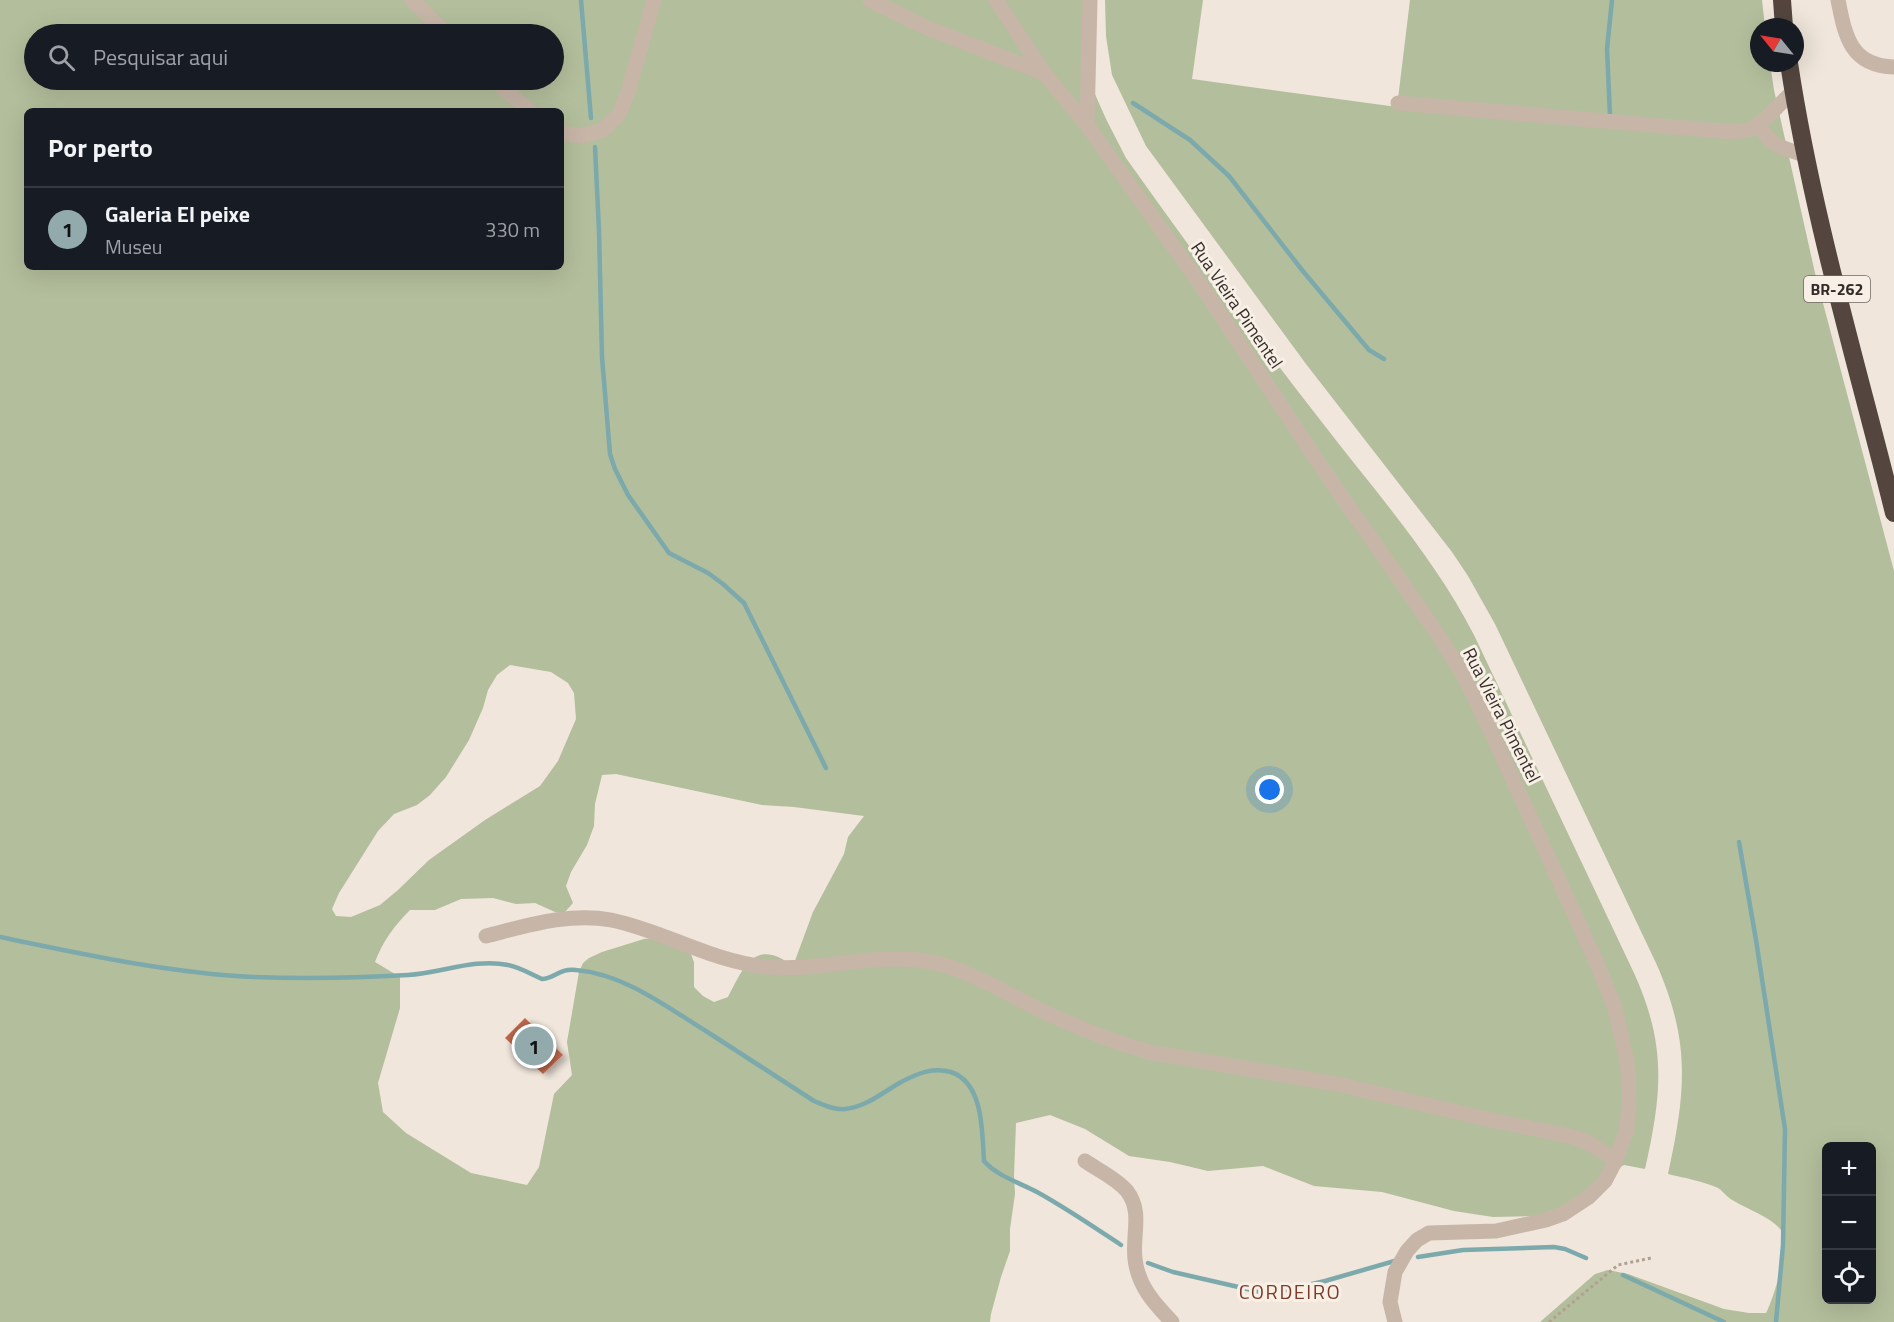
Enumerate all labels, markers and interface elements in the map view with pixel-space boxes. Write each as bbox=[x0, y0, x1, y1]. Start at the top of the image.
north arrow bbox=[1750, 18, 1804, 72]
search box bbox=[24, 24, 564, 90]
text: Pesquisar aqui bbox=[93, 40, 228, 74]
icon: search bbox=[45, 41, 78, 74]
text: Por perto bbox=[48, 128, 153, 167]
text: Galeria El peixe bbox=[105, 197, 250, 231]
text: 1 bbox=[62, 214, 73, 245]
text: 330 m bbox=[485, 214, 540, 245]
text: Museu bbox=[105, 231, 162, 262]
street label: Rua Vieira Pimentel bbox=[1184, 236, 1290, 374]
road number: BR-262 bbox=[1804, 276, 1870, 302]
street label: Rua Vieira Pimentel bbox=[1456, 643, 1548, 787]
your location bbox=[1255, 775, 1284, 804]
pin: 1 bbox=[514, 1024, 554, 1068]
map controls bbox=[1822, 1142, 1876, 1304]
button: + bbox=[1822, 1142, 1876, 1196]
button: − bbox=[1822, 1196, 1876, 1250]
button: locate bbox=[1822, 1250, 1876, 1304]
district label: CORDEIRO bbox=[1239, 1276, 1341, 1307]

